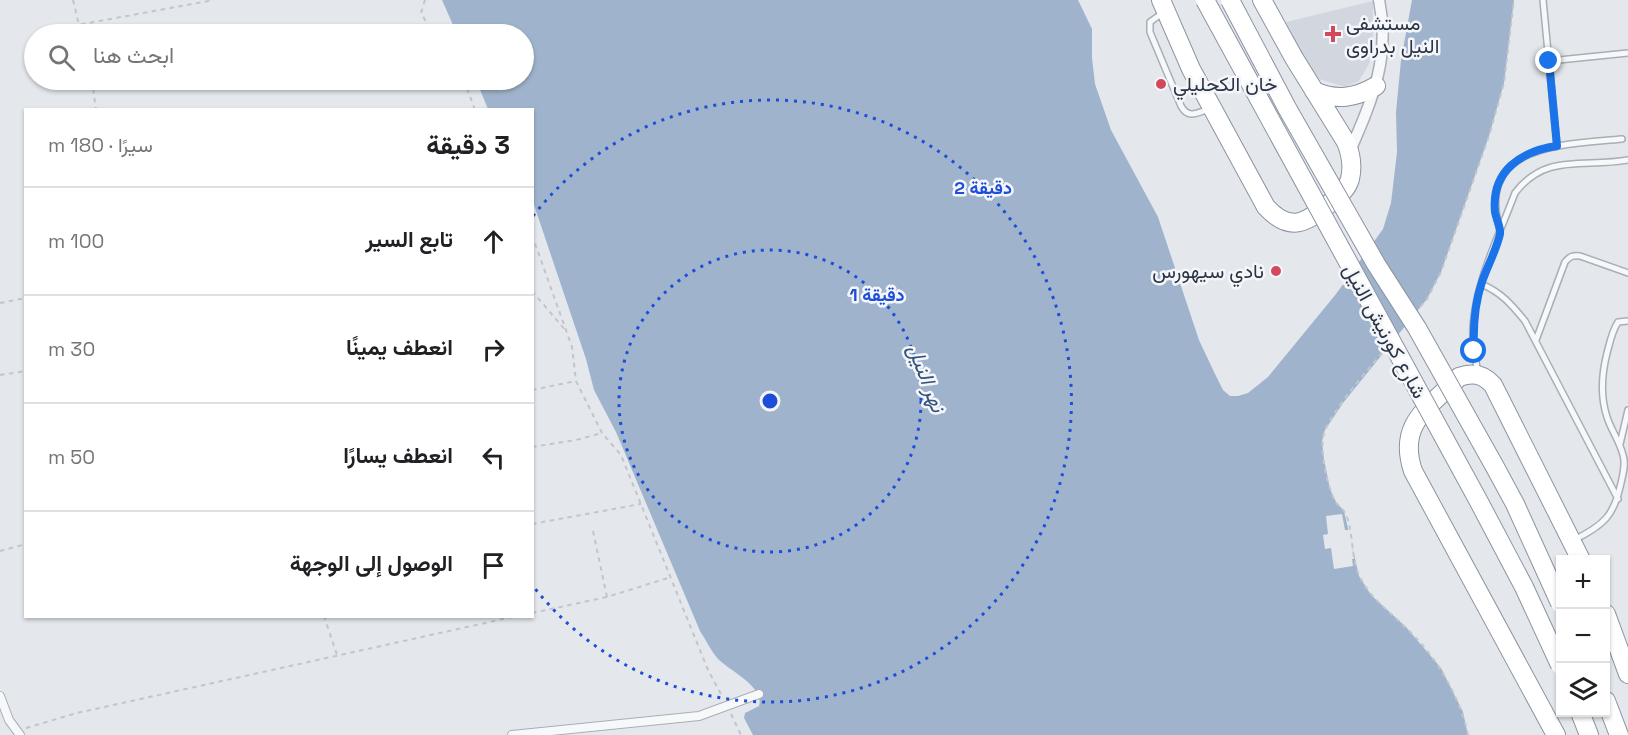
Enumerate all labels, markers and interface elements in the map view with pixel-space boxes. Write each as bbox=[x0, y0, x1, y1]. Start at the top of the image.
place label: مستشفى النيل بدراوى bbox=[1346, 10, 1439, 59]
search box bbox=[24, 24, 534, 90]
marker: مستشفى النيل بدراوى bbox=[1324, 25, 1342, 43]
icon: search bbox=[45, 41, 78, 74]
text: ابحث هنا bbox=[93, 41, 174, 69]
route end bbox=[1535, 47, 1561, 73]
place label: خان الكحليلي bbox=[1173, 71, 1278, 101]
marker: خان الكحليلي bbox=[1154, 77, 1168, 91]
text: 3 دقيقة bbox=[426, 128, 510, 162]
text: سيرًا · 180 m bbox=[48, 132, 153, 158]
text: 2 دقيقة bbox=[954, 176, 1012, 199]
text: تابع السير bbox=[365, 225, 453, 253]
icon: ahead bbox=[477, 225, 510, 258]
text: 100 m bbox=[48, 228, 104, 254]
place label: نادي سيهورس bbox=[1152, 258, 1264, 288]
street label: شارع كورنيش النيل bbox=[1336, 259, 1433, 403]
marker: نادي سيهورس bbox=[1269, 264, 1283, 278]
text: 1 دقيقة bbox=[849, 283, 905, 306]
text: انعطف يمينًا bbox=[346, 333, 453, 361]
icon: right bbox=[477, 333, 510, 366]
text: 30 m bbox=[48, 336, 95, 362]
route start bbox=[1460, 337, 1486, 363]
water label: نهر النيل bbox=[902, 340, 953, 417]
centre of rings bbox=[760, 391, 780, 411]
text: انعطف يسارًا bbox=[343, 441, 453, 469]
icon: left bbox=[477, 441, 510, 474]
text: 50 m bbox=[48, 444, 95, 470]
text: الوصول إلى الوجهة bbox=[290, 549, 453, 577]
icon: arrive bbox=[477, 549, 510, 582]
map controls bbox=[1556, 555, 1610, 717]
button: + bbox=[1556, 555, 1610, 609]
button: − bbox=[1556, 609, 1610, 663]
button: layers bbox=[1556, 663, 1610, 717]

